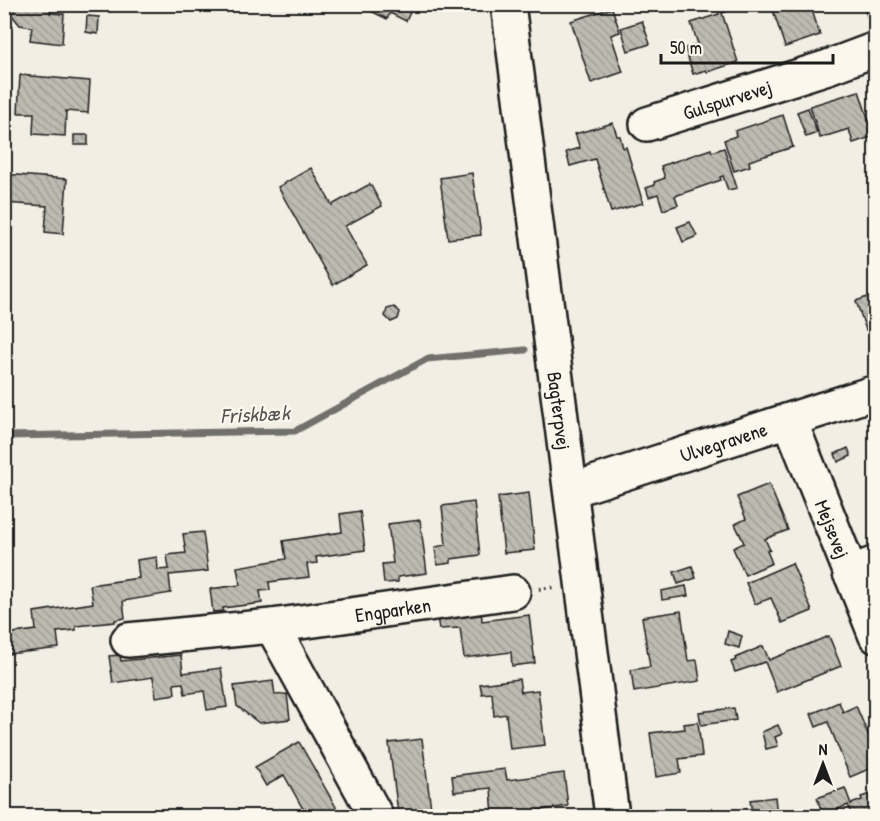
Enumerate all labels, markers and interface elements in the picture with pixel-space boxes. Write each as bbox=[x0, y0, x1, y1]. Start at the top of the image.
scale bar bbox=[661, 27, 834, 65]
text: 50 m bbox=[670, 35, 702, 60]
street label: Gulspurvevej bbox=[679, 72, 775, 125]
street label: Bagterpvej bbox=[542, 370, 578, 451]
water label: Friskbæk bbox=[220, 398, 293, 430]
street label: Ulvegravene bbox=[676, 415, 770, 468]
street label: Mejsevej bbox=[809, 495, 857, 562]
street label: Engparken bbox=[353, 590, 432, 628]
north arrow bbox=[793, 734, 853, 794]
text: N bbox=[819, 738, 828, 760]

